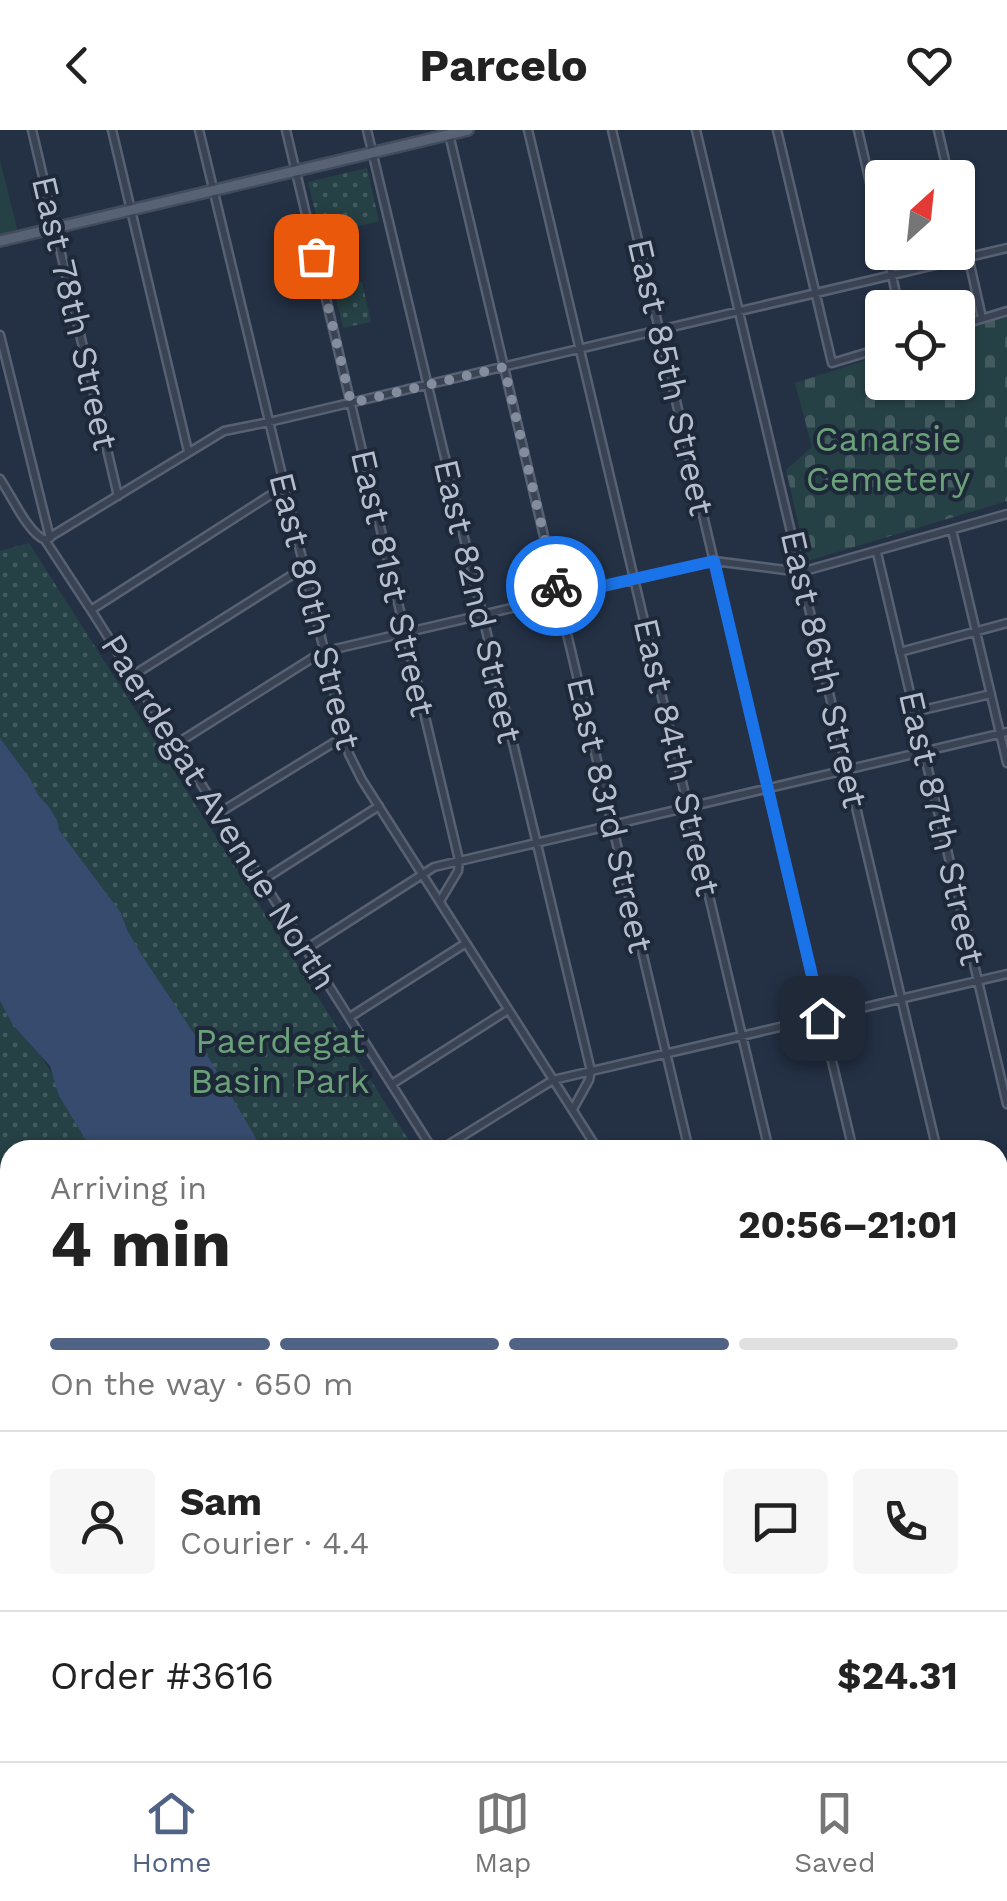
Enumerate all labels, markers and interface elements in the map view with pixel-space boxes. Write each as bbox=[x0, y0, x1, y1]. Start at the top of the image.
icon: back bbox=[50, 38, 105, 93]
icon: heart bbox=[902, 38, 957, 93]
text: Parcelo bbox=[419, 39, 588, 92]
north arrow bbox=[865, 160, 975, 270]
map controls bbox=[865, 160, 975, 400]
street label: East 78th Street bbox=[23, 172, 127, 454]
pin bbox=[274, 214, 359, 299]
icon: bag bbox=[289, 229, 344, 284]
street label: East 85th Street bbox=[619, 235, 723, 520]
button: locate bbox=[865, 290, 975, 400]
park label: Canarsie Cemetery bbox=[806, 418, 970, 500]
street label: East 81st Street bbox=[342, 445, 444, 721]
street label: East 82nd Street bbox=[425, 455, 531, 747]
street label: East 80th Street bbox=[260, 468, 370, 754]
street label: East 86th Street bbox=[772, 526, 876, 812]
courier bbox=[506, 536, 606, 636]
icon: bike bbox=[529, 559, 584, 614]
street label: East 84th Street bbox=[625, 614, 729, 900]
street label: Paerdegat Avenue North bbox=[92, 626, 346, 998]
street label: East 83rd Street bbox=[558, 673, 662, 957]
street label: East 87th Street bbox=[890, 687, 994, 970]
pin bbox=[780, 976, 865, 1061]
icon: home bbox=[795, 991, 850, 1046]
park label: Paerdegat Basin Park bbox=[190, 1020, 370, 1102]
text: Arriving in bbox=[50, 1169, 207, 1207]
text: 20:56–21:01 bbox=[738, 1203, 958, 1247]
text: 4 min bbox=[50, 1206, 231, 1282]
text: On the way · 650 m bbox=[50, 1365, 354, 1403]
button: person bbox=[50, 1469, 155, 1574]
button: chat bbox=[723, 1469, 828, 1574]
button: phone bbox=[853, 1469, 958, 1574]
text: Sam bbox=[180, 1480, 262, 1524]
text: Courier · 4.4 bbox=[180, 1524, 369, 1562]
text: Order #3616 bbox=[50, 1654, 274, 1698]
text: $24.31 bbox=[837, 1654, 958, 1698]
tab: Home bbox=[131, 1786, 211, 1879]
tab: Map bbox=[474, 1786, 531, 1879]
tab: Saved bbox=[794, 1786, 876, 1879]

